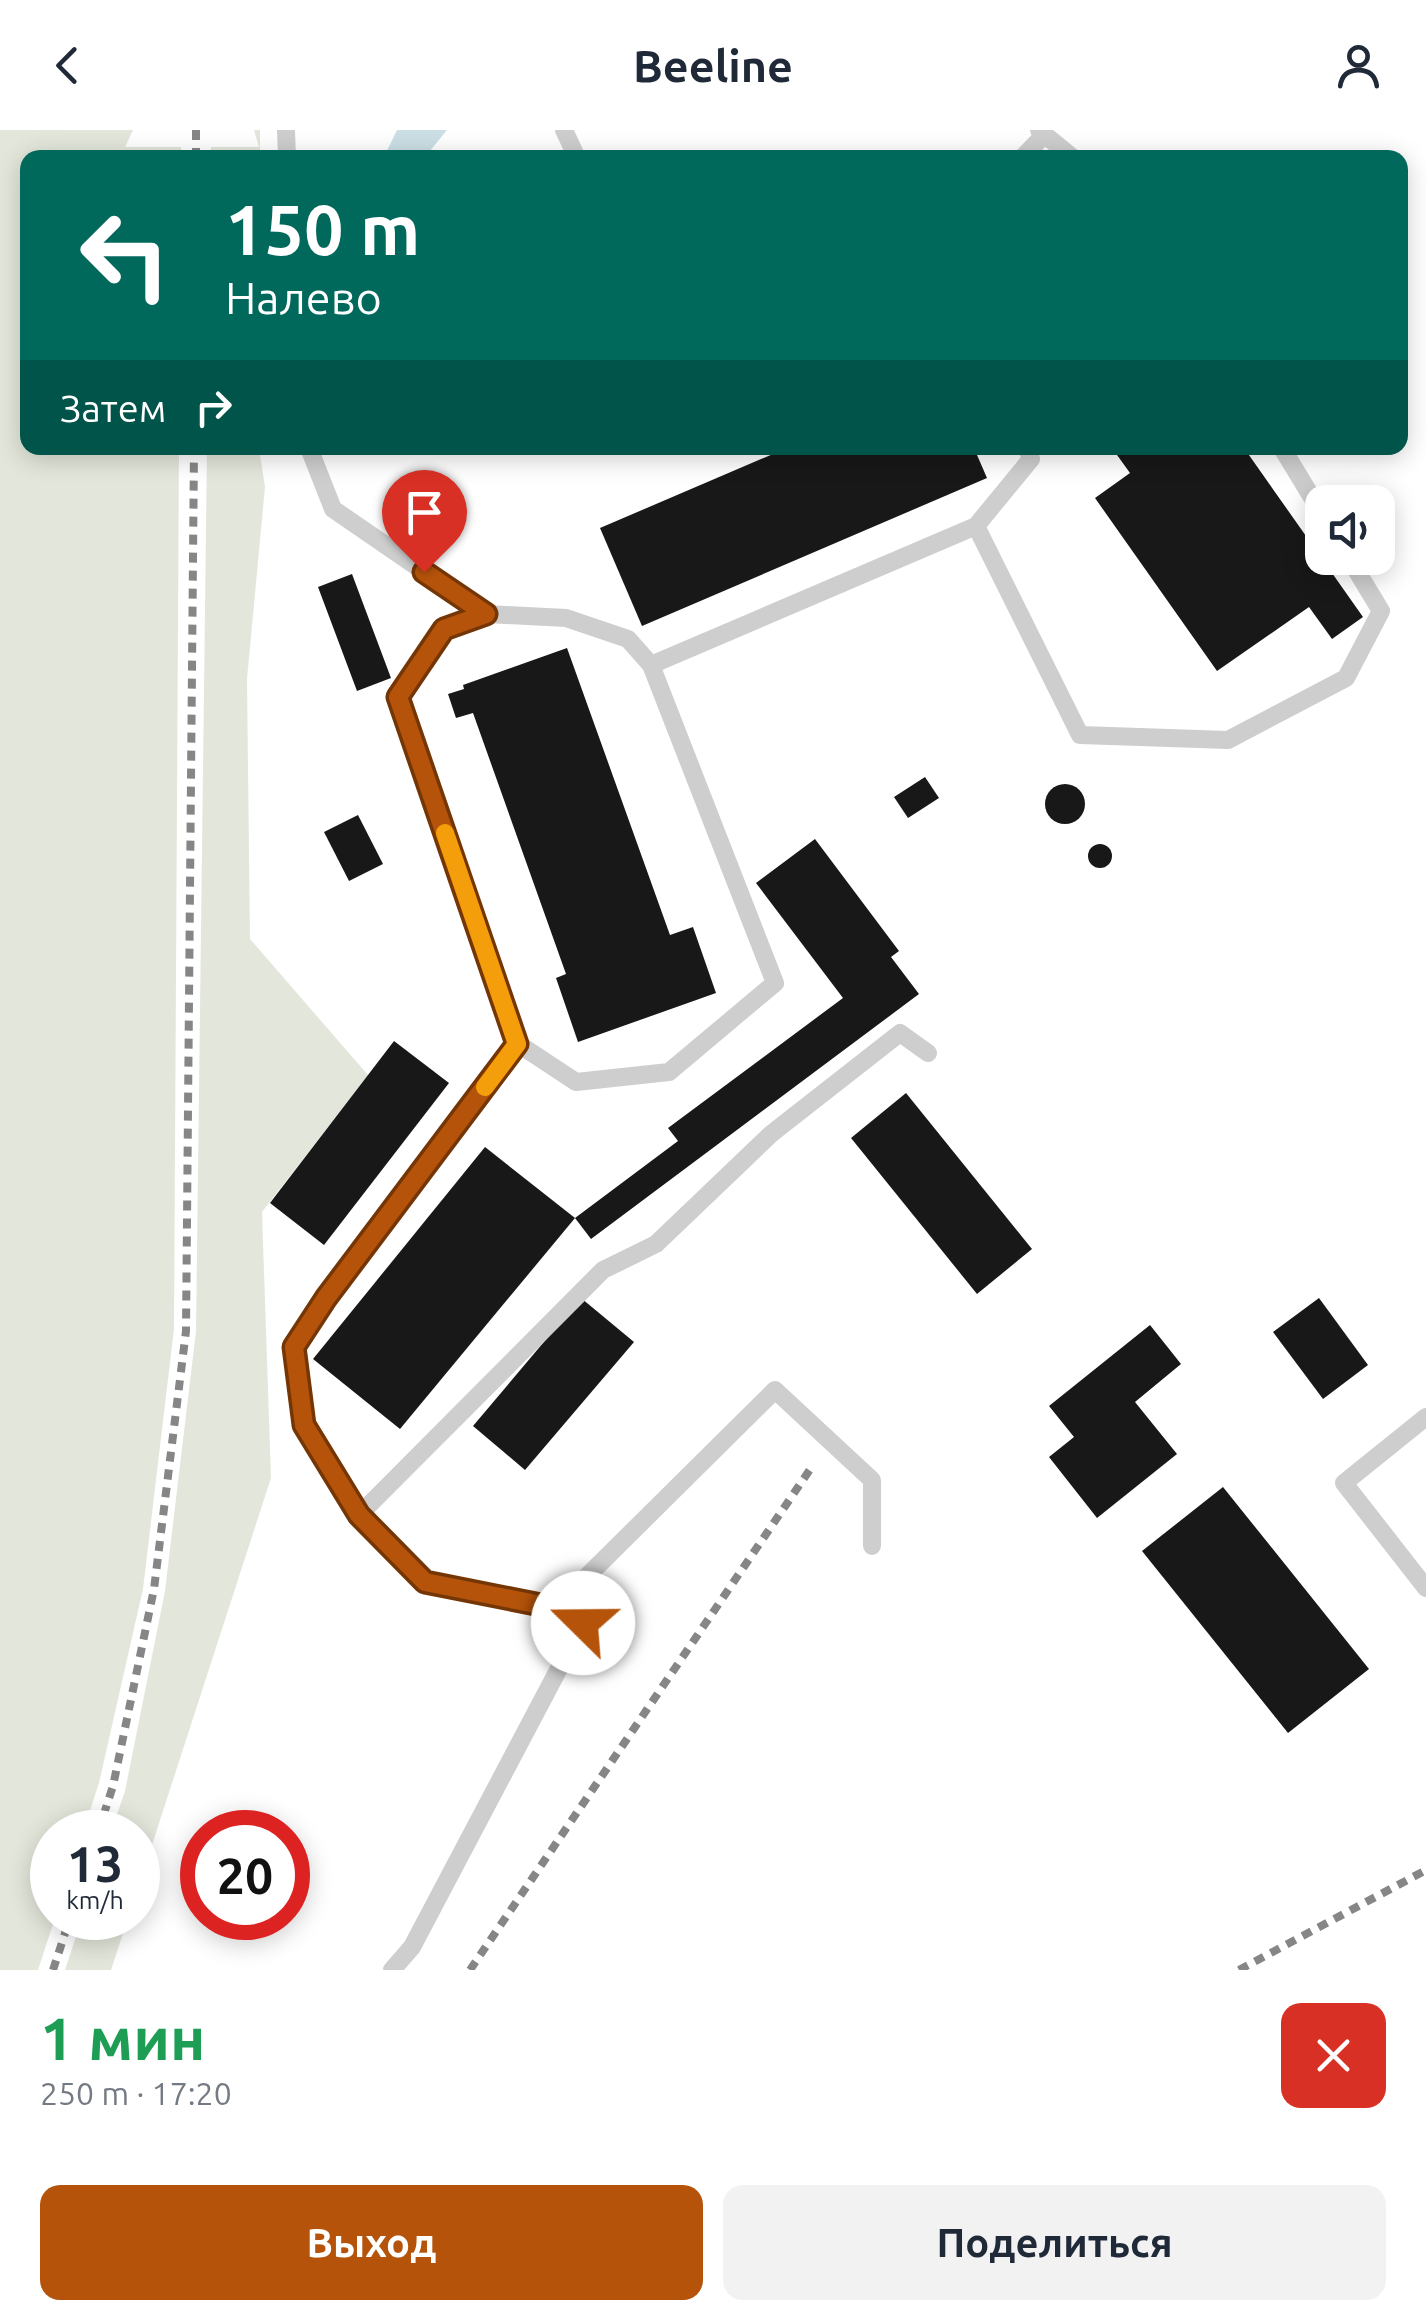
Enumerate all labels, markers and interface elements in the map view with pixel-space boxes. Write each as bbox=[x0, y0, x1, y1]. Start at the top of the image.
icon: back bbox=[40, 38, 95, 93]
icon: person bbox=[1331, 38, 1386, 93]
text: Beeline bbox=[633, 40, 793, 91]
icon: left bbox=[60, 190, 190, 320]
text: 150 m bbox=[225, 190, 420, 268]
text: Налево bbox=[225, 272, 382, 323]
icon: right bbox=[186, 380, 241, 435]
text: Затем bbox=[60, 387, 166, 429]
pin bbox=[382, 470, 467, 573]
icon: arrive bbox=[397, 485, 452, 540]
map controls bbox=[1305, 485, 1395, 575]
button: sound bbox=[1305, 485, 1395, 575]
position arrow bbox=[531, 1571, 635, 1675]
speed limit sign: 20 bbox=[180, 1810, 310, 1940]
text: 13 bbox=[67, 1835, 123, 1891]
text: km/h bbox=[66, 1886, 124, 1914]
button: close bbox=[1281, 2003, 1386, 2108]
text: 1 мин bbox=[40, 2004, 205, 2071]
text: 250 m · 17:20 bbox=[40, 2075, 232, 2111]
button: Выход bbox=[40, 2185, 703, 2300]
button: Поделиться bbox=[723, 2185, 1386, 2300]

